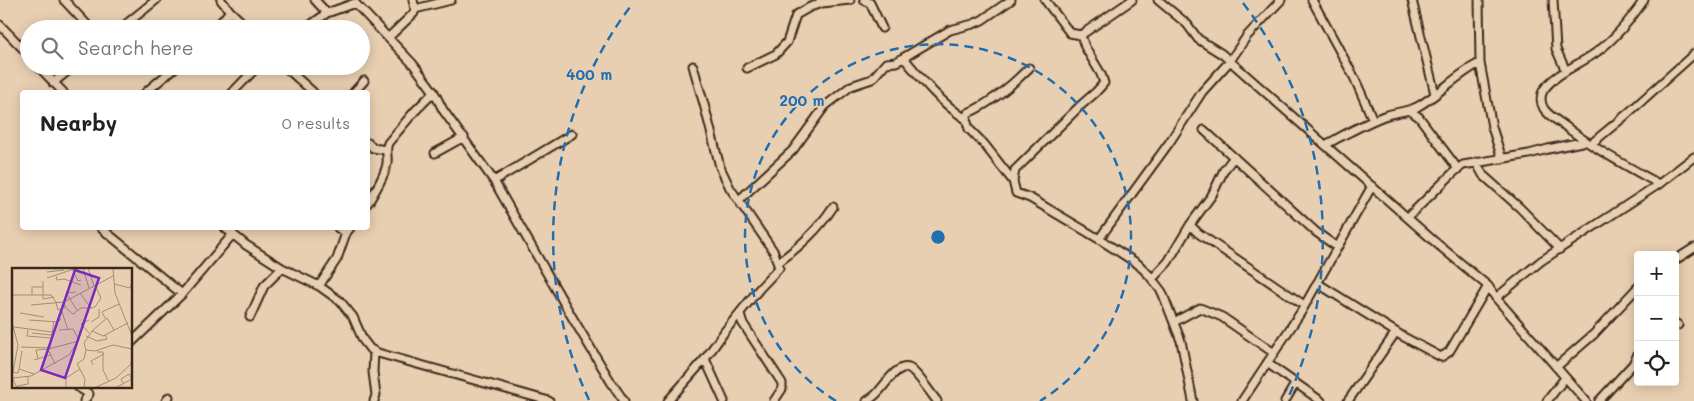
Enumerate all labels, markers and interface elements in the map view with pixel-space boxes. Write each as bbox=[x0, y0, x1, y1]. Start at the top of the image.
search box bbox=[20, 20, 370, 75]
icon: search bbox=[38, 34, 66, 62]
text: Search here bbox=[78, 35, 194, 60]
text: 400 m bbox=[566, 64, 612, 84]
text: 200 m bbox=[780, 90, 825, 110]
text: Nearby bbox=[40, 109, 117, 136]
text: 0 results bbox=[282, 112, 350, 133]
centre of rings bbox=[929, 228, 947, 246]
map controls bbox=[1634, 251, 1679, 386]
button: + bbox=[1634, 251, 1679, 296]
inset map bbox=[12, 268, 132, 388]
button: − bbox=[1634, 296, 1679, 341]
button: locate bbox=[1634, 341, 1679, 386]

